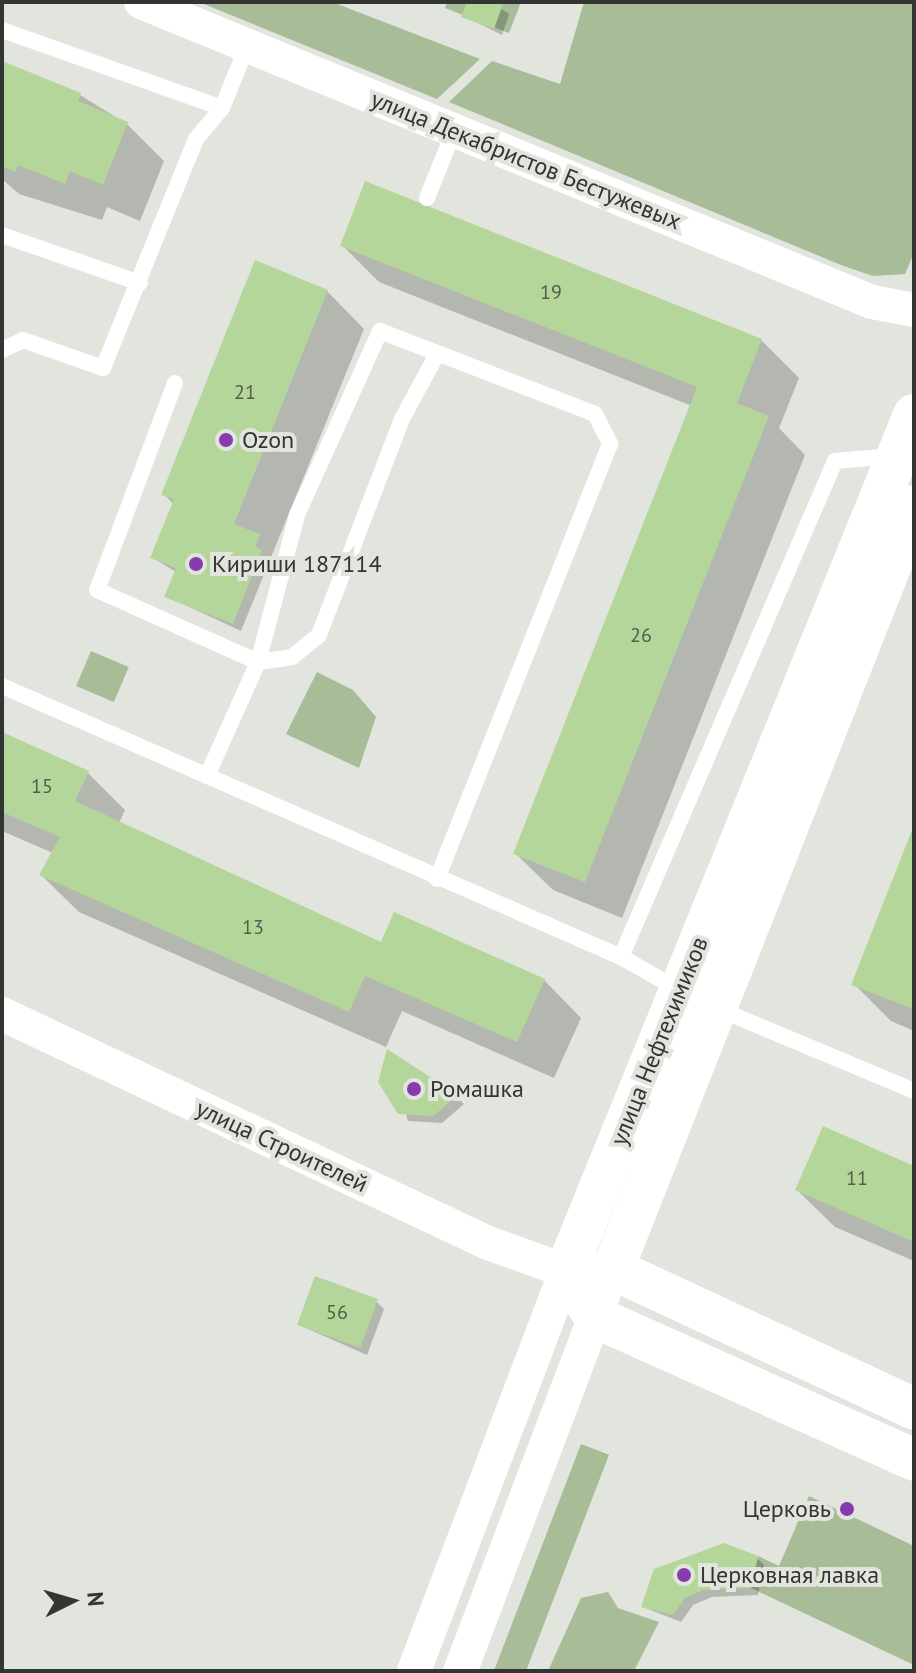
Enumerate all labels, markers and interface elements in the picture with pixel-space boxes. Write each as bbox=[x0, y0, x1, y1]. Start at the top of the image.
street label: улица Декабристов Бестужевых bbox=[366, 84, 686, 236]
house number: 19 bbox=[540, 280, 562, 304]
house number: 21 bbox=[234, 380, 256, 404]
place label: Ozon bbox=[242, 426, 294, 454]
marker: Ozon bbox=[217, 431, 235, 449]
place label: Кириши 187114 bbox=[212, 550, 381, 578]
marker: Кириши 187114 bbox=[187, 555, 205, 573]
house number: 26 bbox=[630, 623, 652, 647]
house number: 15 bbox=[31, 774, 53, 798]
house number: 13 bbox=[242, 915, 264, 939]
street label: улица Нефтехимиков bbox=[604, 932, 714, 1150]
place label: Ромашка bbox=[430, 1075, 524, 1103]
marker: Ромашка bbox=[405, 1080, 423, 1098]
street label: улица Строителей bbox=[191, 1094, 373, 1198]
house number: 11 bbox=[846, 1166, 868, 1190]
house number: 56 bbox=[326, 1300, 348, 1324]
place label: Церковь bbox=[743, 1495, 831, 1523]
marker: Церковь bbox=[838, 1500, 856, 1518]
north arrow bbox=[32, 1561, 112, 1641]
place label: Церковная лавка bbox=[700, 1561, 879, 1589]
marker: Церковная лавка bbox=[675, 1566, 693, 1584]
text: N bbox=[81, 1590, 110, 1607]

